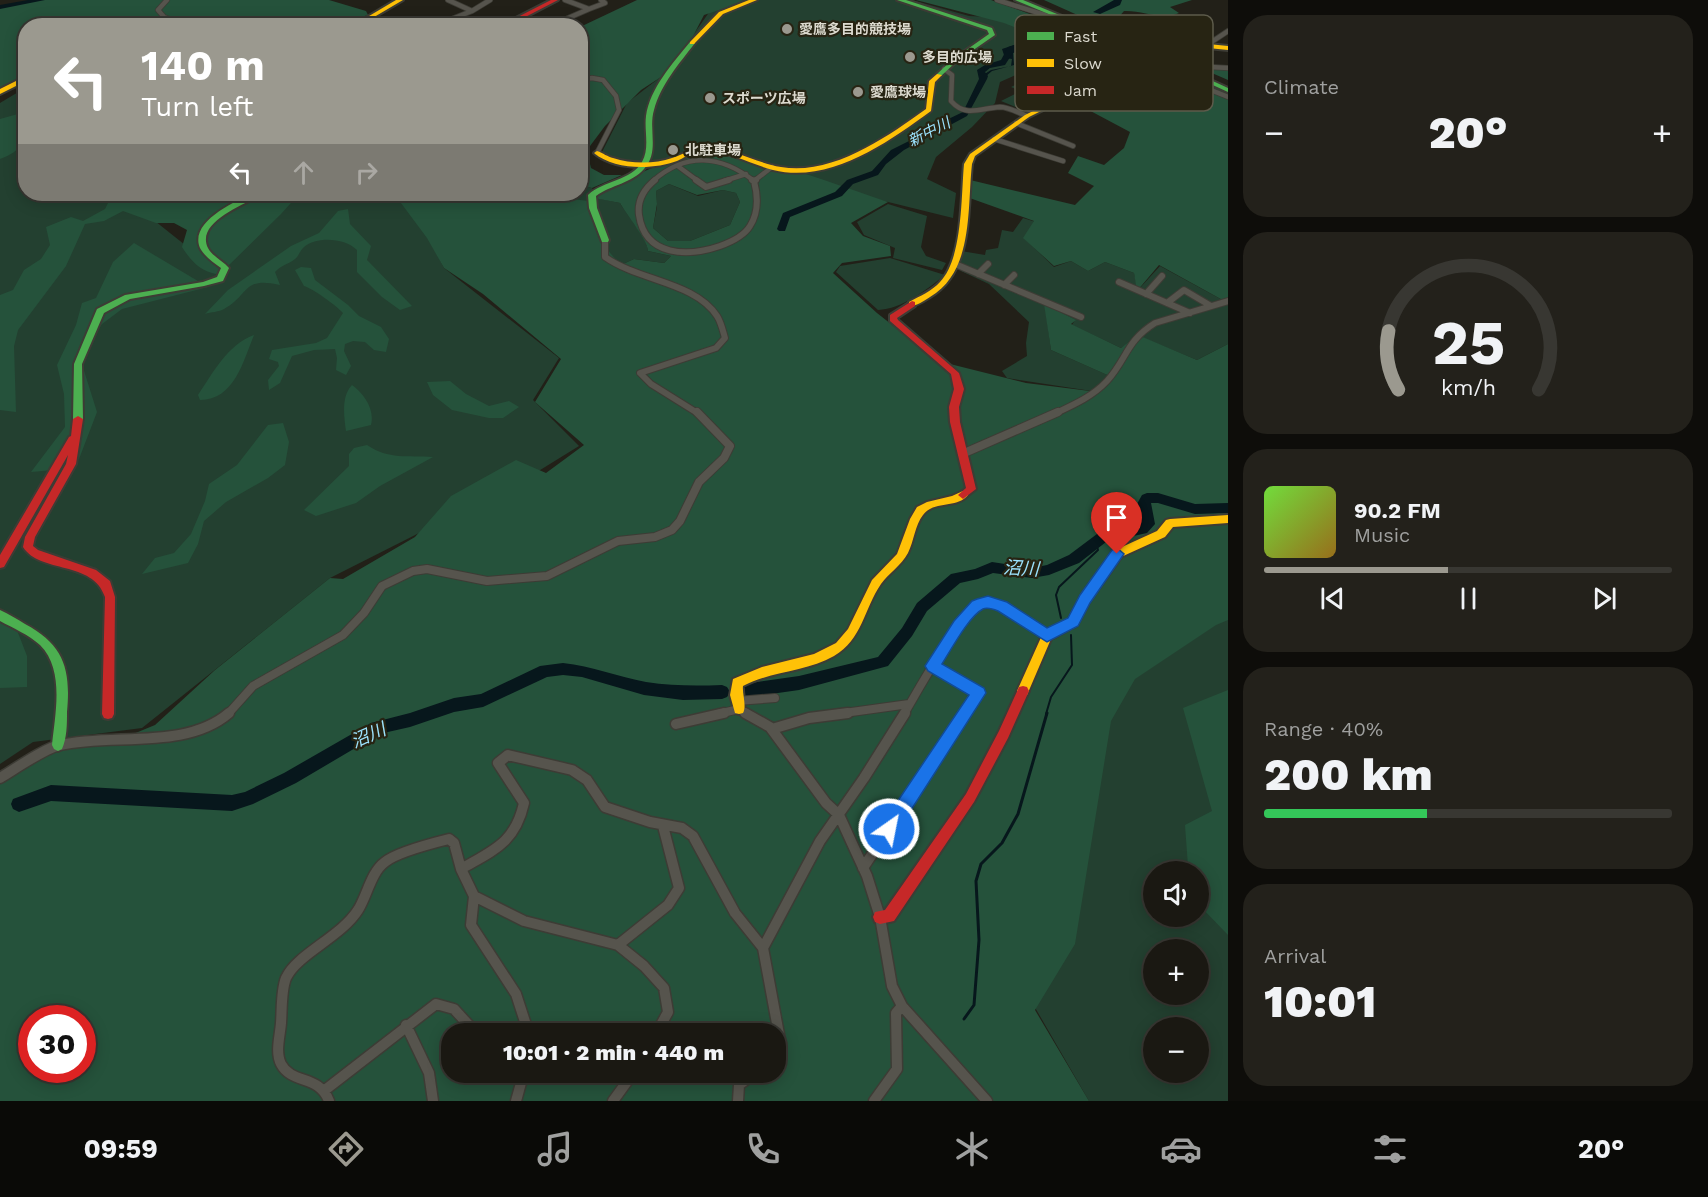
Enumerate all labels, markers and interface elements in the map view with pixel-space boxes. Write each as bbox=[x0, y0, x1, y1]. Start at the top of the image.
legend bbox=[1015, 15, 1213, 111]
place label: 愛鷹多目的競技場 bbox=[799, 21, 911, 37]
marker: 愛鷹多目的競技場 bbox=[780, 22, 794, 36]
text: Fast bbox=[1064, 27, 1097, 46]
text: 140 m bbox=[141, 41, 265, 90]
icon: left bbox=[42, 42, 120, 120]
place label: 多目的広場 bbox=[922, 49, 992, 65]
marker: 多目的広場 bbox=[903, 50, 917, 64]
text: Slow bbox=[1064, 54, 1102, 73]
text: Climate bbox=[1264, 75, 1339, 99]
text: Jam bbox=[1064, 81, 1097, 100]
place label: 愛鷹球場 bbox=[870, 84, 926, 100]
marker: 愛鷹球場 bbox=[851, 85, 865, 99]
place label: スポーツ広場 bbox=[722, 90, 806, 106]
text: Turn left bbox=[141, 91, 253, 123]
marker: スポーツ広場 bbox=[703, 91, 717, 105]
text: 20° bbox=[1428, 106, 1508, 159]
water label: 新中川 bbox=[905, 113, 955, 150]
text: − bbox=[1264, 113, 1284, 152]
text: + bbox=[1652, 113, 1672, 152]
place label: 北駐車場 bbox=[685, 142, 741, 158]
marker: 北駐車場 bbox=[666, 143, 680, 157]
icon: left bbox=[224, 156, 257, 189]
icon: ahead bbox=[287, 156, 320, 189]
icon: right bbox=[350, 156, 383, 189]
text: 25 bbox=[1431, 306, 1505, 379]
text: km/h bbox=[1440, 376, 1496, 401]
pin bbox=[1091, 492, 1142, 554]
text: 90.2 FM bbox=[1354, 498, 1441, 523]
icon: arrive bbox=[1100, 501, 1133, 534]
text: Music bbox=[1354, 523, 1410, 547]
water label: 沼川 bbox=[1002, 557, 1042, 580]
icon: previous bbox=[1316, 582, 1349, 615]
icon: pause bbox=[1452, 582, 1485, 615]
icon: next bbox=[1588, 582, 1621, 615]
water label: 沼川 bbox=[347, 717, 391, 752]
text: Range · 40% bbox=[1264, 717, 1383, 741]
text: 200 km bbox=[1264, 748, 1433, 801]
position arrow bbox=[857, 797, 921, 861]
map controls bbox=[1143, 861, 1209, 1083]
button: sound bbox=[1143, 861, 1209, 927]
button: + bbox=[1143, 939, 1209, 1005]
text: Arrival bbox=[1264, 944, 1326, 968]
text: 10:01 bbox=[1264, 975, 1376, 1028]
speed limit sign: 30 bbox=[18, 1005, 96, 1083]
button: − bbox=[1143, 1017, 1209, 1083]
text: 10:01 · 2 min · 440 m bbox=[503, 1040, 724, 1065]
icon: directions bbox=[325, 1128, 367, 1170]
icon: music bbox=[534, 1128, 576, 1170]
icon: phone bbox=[742, 1128, 784, 1170]
icon: climate bbox=[951, 1128, 993, 1170]
icon: car bbox=[1160, 1128, 1202, 1170]
icon: filters bbox=[1369, 1128, 1411, 1170]
text: 09:59 bbox=[83, 1133, 158, 1165]
text: 20° bbox=[1578, 1133, 1625, 1165]

